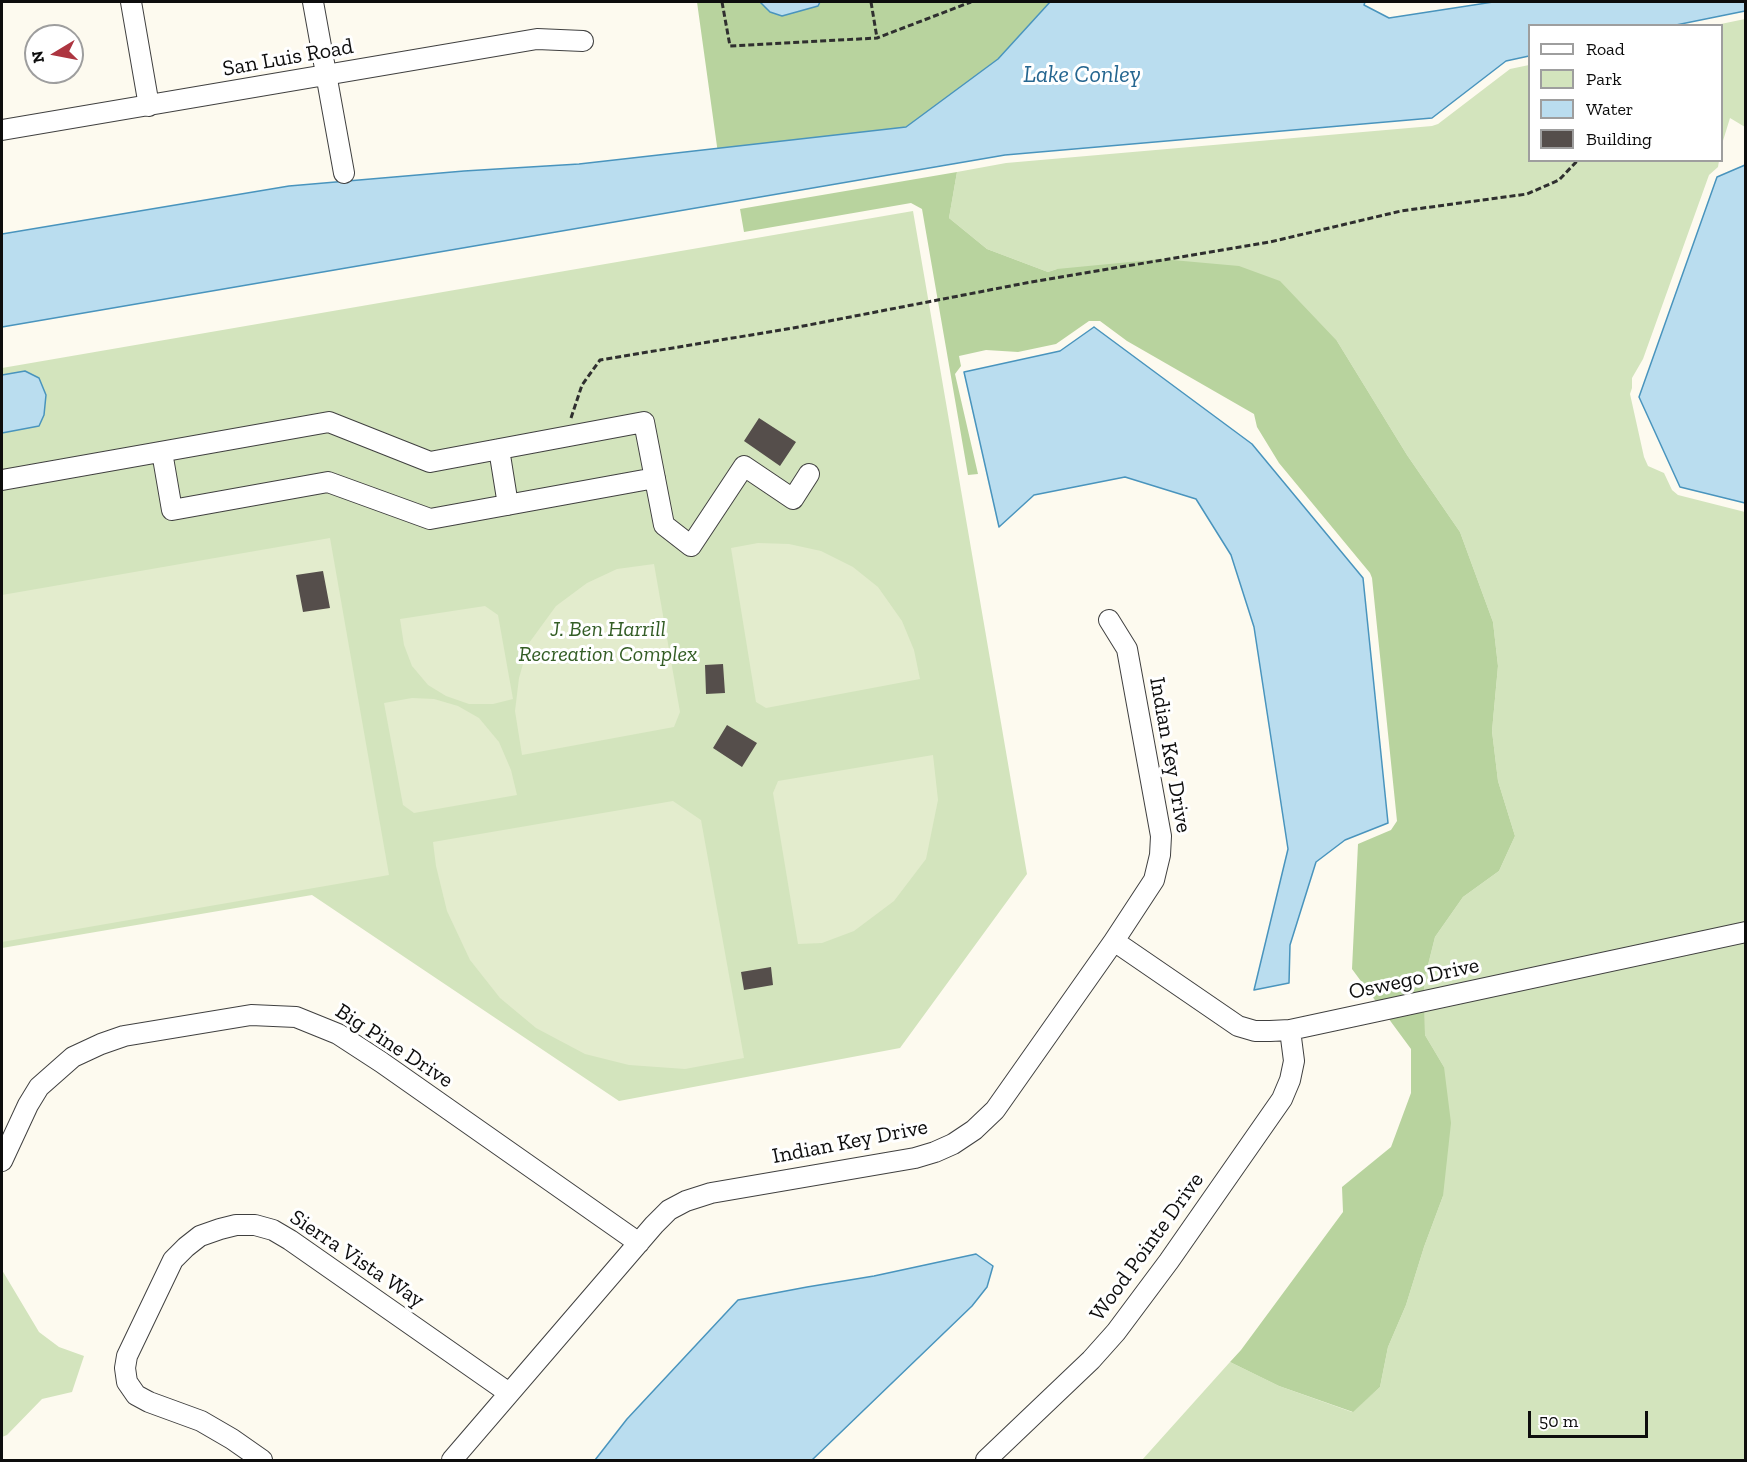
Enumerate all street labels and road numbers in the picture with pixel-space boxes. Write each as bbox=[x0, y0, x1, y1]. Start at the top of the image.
street label: San Luis Road bbox=[221, 34, 355, 82]
street label: Indian Key Drive bbox=[1143, 675, 1197, 835]
street label: Oswego Drive bbox=[1346, 952, 1482, 1006]
street label: Big Pine Drive bbox=[330, 998, 458, 1094]
street label: Indian Key Drive bbox=[770, 1114, 930, 1170]
street label: Wood Pointe Drive bbox=[1084, 1168, 1210, 1326]
street label: Sierra Vista Way bbox=[285, 1204, 429, 1314]

